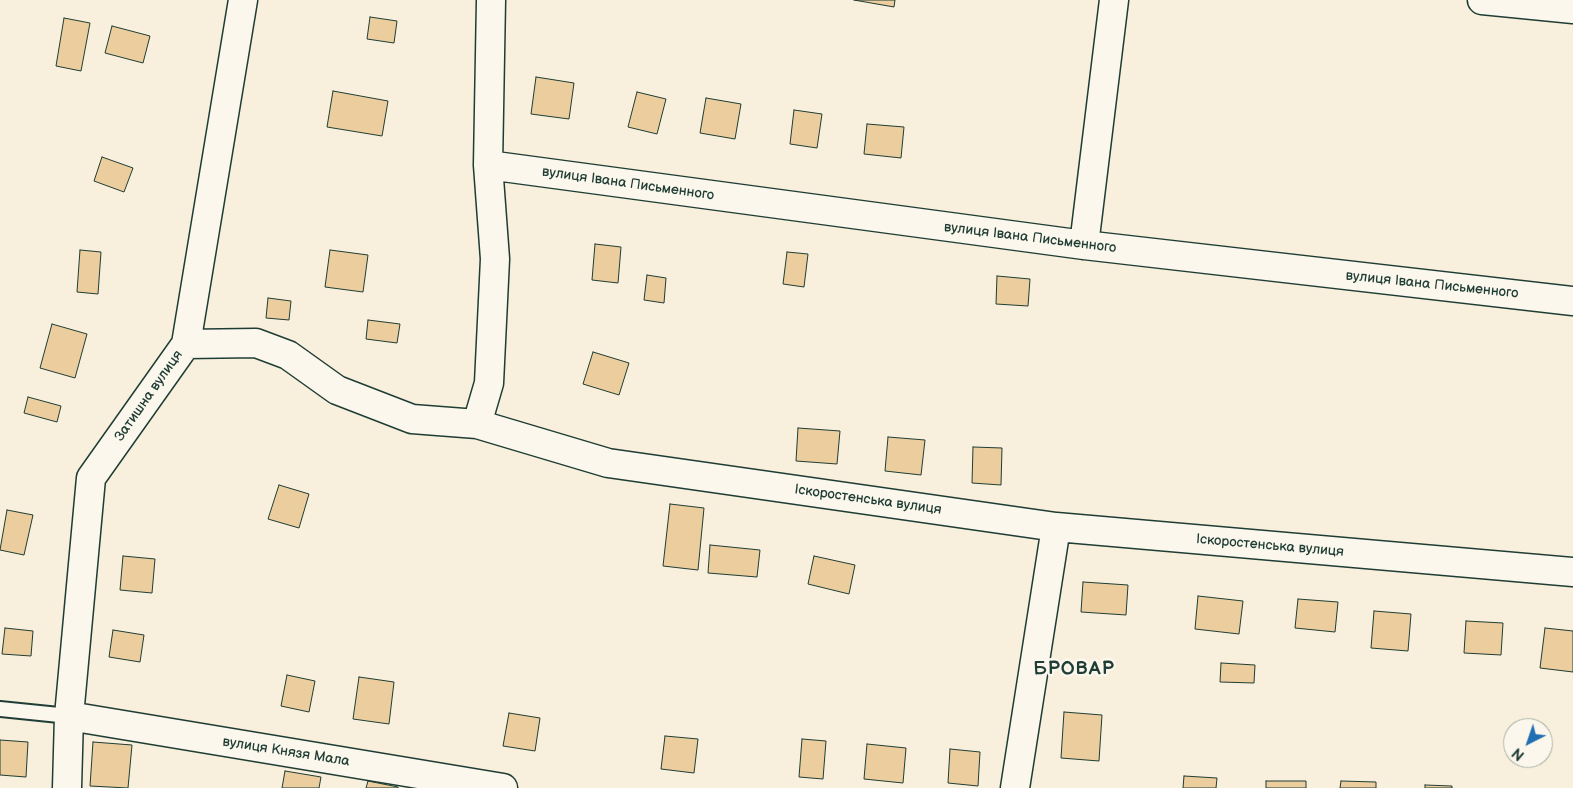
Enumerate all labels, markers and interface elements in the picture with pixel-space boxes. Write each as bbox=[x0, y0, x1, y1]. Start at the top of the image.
street label: вулиця Івана Письменного bbox=[541, 164, 715, 204]
street label: вулиця Івана Письменного bbox=[943, 219, 1117, 257]
street label: вулиця Івана Письменного bbox=[1345, 268, 1519, 302]
street label: Затишна вулиця bbox=[111, 347, 187, 445]
street label: Іскоростенська вулиця bbox=[793, 481, 943, 519]
street label: Іскоростенська вулиця bbox=[1195, 531, 1345, 561]
district label: БРОВАР bbox=[1032, 658, 1116, 680]
north arrow bbox=[1503, 718, 1553, 768]
street label: вулиця Князя Мала bbox=[221, 734, 351, 770]
text: N bbox=[1509, 744, 1528, 764]

